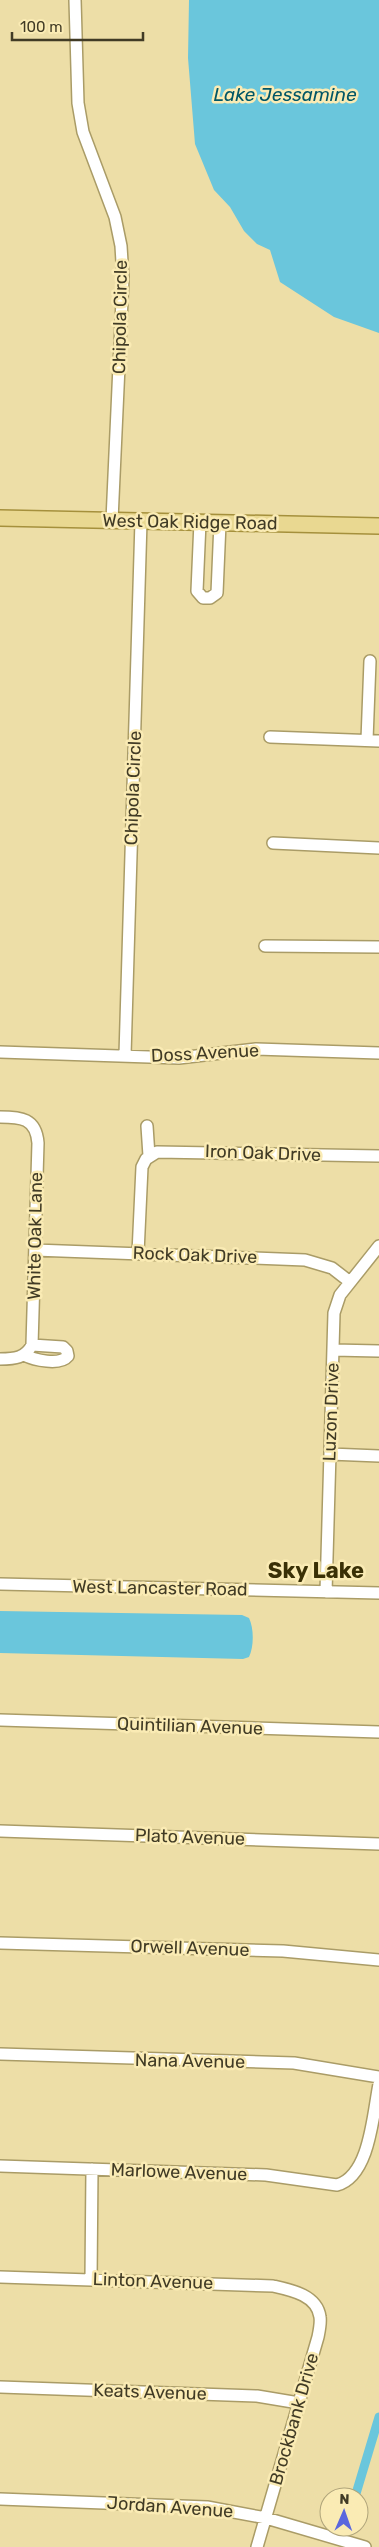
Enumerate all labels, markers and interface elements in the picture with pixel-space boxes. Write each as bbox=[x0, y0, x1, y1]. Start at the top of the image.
scale bar bbox=[12, 10, 144, 42]
text: 100 m bbox=[20, 18, 62, 36]
water label: Lake Jessamine bbox=[213, 83, 357, 106]
street label: Chipola Circle bbox=[108, 260, 132, 374]
street label: West Oak Ridge Road bbox=[102, 509, 278, 535]
street label: Chipola Circle bbox=[120, 730, 146, 846]
street label: Doss Avenue bbox=[150, 1039, 260, 1067]
street label: Iron Oak Drive bbox=[205, 1140, 321, 1166]
street label: White Oak Lane bbox=[23, 1172, 47, 1300]
street label: Rock Oak Drive bbox=[132, 1242, 258, 1268]
street label: Luzon Drive bbox=[318, 1362, 344, 1462]
district label: Sky Lake bbox=[268, 1557, 364, 1584]
street label: West Lancaster Road bbox=[72, 1575, 248, 1601]
street label: Quintilian Avenue bbox=[117, 1712, 263, 1740]
street label: Plato Avenue bbox=[135, 1824, 245, 1850]
street label: Orwell Avenue bbox=[130, 1935, 250, 1961]
street label: Nana Avenue bbox=[135, 2049, 245, 2073]
street label: Marlowe Avenue bbox=[110, 2159, 248, 2185]
street label: Linton Avenue bbox=[92, 2268, 214, 2294]
street label: Brockbank Drive bbox=[265, 2350, 323, 2488]
street label: Keats Avenue bbox=[93, 2379, 207, 2405]
north arrow bbox=[319, 2487, 369, 2537]
text: N bbox=[339, 2491, 350, 2508]
street label: Jordan Avenue bbox=[106, 2492, 234, 2522]

